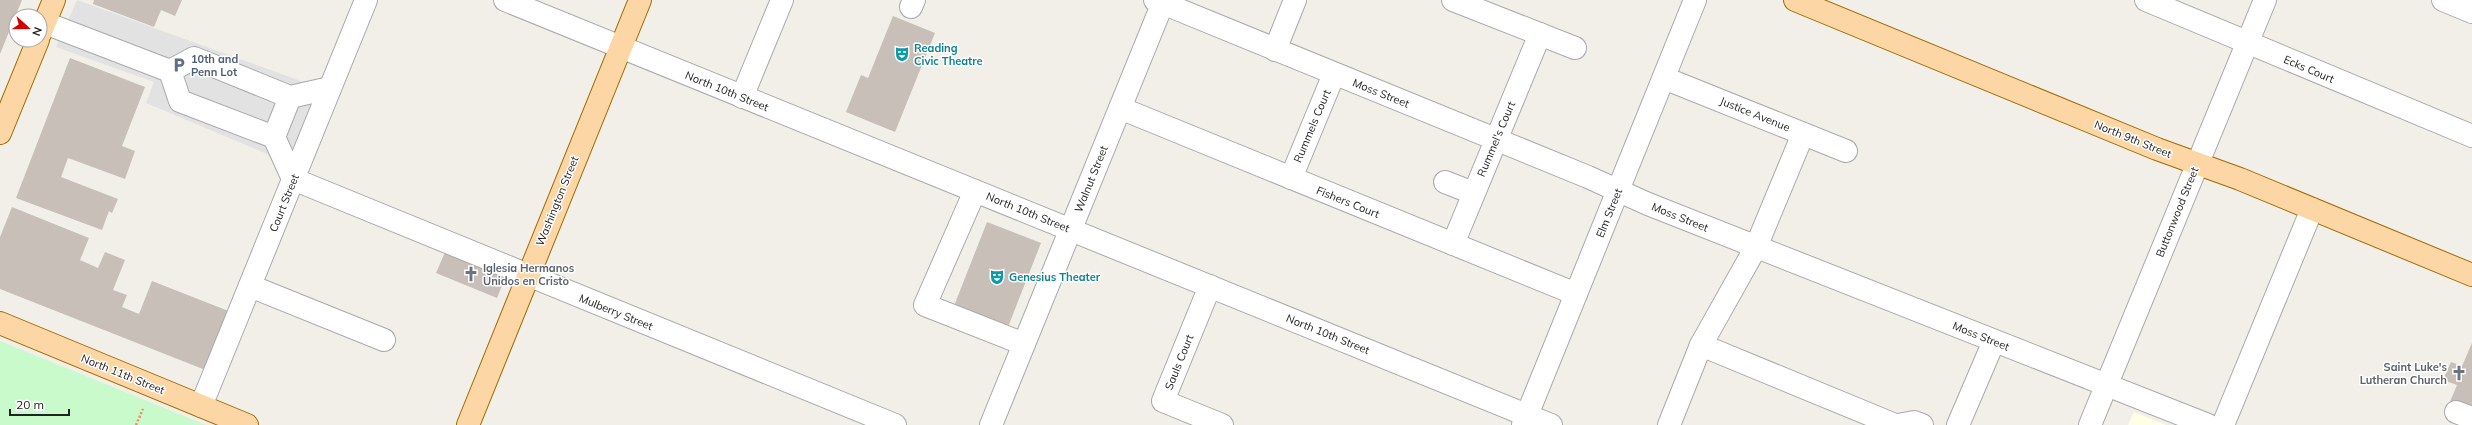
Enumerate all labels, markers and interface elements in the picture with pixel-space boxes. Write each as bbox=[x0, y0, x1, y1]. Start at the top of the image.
north arrow bbox=[8, 8, 48, 48]
text: N bbox=[29, 25, 45, 38]
place label: Reading Civic Theatre bbox=[914, 41, 983, 68]
theatre icon: Reading Civic Theatre bbox=[893, 45, 911, 63]
place label: 10th and Penn Lot bbox=[191, 52, 238, 79]
street label: Ecks Court bbox=[2282, 52, 2337, 86]
parking icon: 10th and Penn Lot bbox=[170, 56, 188, 74]
street label: North 10th Street bbox=[683, 68, 771, 114]
street label: Moss Street bbox=[1351, 75, 1412, 111]
street label: Rummels Court bbox=[1290, 87, 1334, 165]
street label: Justice Avenue bbox=[1718, 94, 1792, 134]
street label: Rummel's Court bbox=[1474, 99, 1518, 179]
street label: North 9th Street bbox=[2092, 117, 2174, 161]
street label: Walnut Street bbox=[1071, 143, 1111, 214]
street label: Washington Street bbox=[533, 154, 581, 248]
street label: Buttonwood Street bbox=[2153, 165, 2202, 259]
street label: Court Street bbox=[266, 172, 302, 234]
street label: Fishers Court bbox=[1314, 183, 1382, 221]
street label: Elm Street bbox=[1593, 186, 1625, 240]
street label: North 10th Street bbox=[984, 189, 1072, 235]
street label: Moss Street bbox=[1650, 199, 1711, 235]
place label: Iglesia Hermanos Unidos en Cristo bbox=[483, 261, 575, 288]
church icon: Iglesia Hermanos Unidos en Cristo bbox=[462, 265, 480, 283]
theatre icon: Genesius Theater bbox=[988, 268, 1006, 286]
place label: Genesius Theater bbox=[1009, 270, 1101, 284]
street label: Mulberry Street bbox=[577, 291, 655, 333]
street label: North 10th Street bbox=[1284, 311, 1372, 357]
street label: Moss Street bbox=[1951, 318, 2012, 354]
street label: Sauls Court bbox=[1162, 332, 1197, 392]
street label: North 11th Street bbox=[79, 351, 167, 397]
place label: Saint Luke's Lutheran Church bbox=[2360, 360, 2447, 387]
church icon: Saint Luke's Lutheran Church bbox=[2450, 364, 2468, 382]
scale bar bbox=[10, 391, 69, 417]
text: 20 m bbox=[16, 397, 44, 412]

